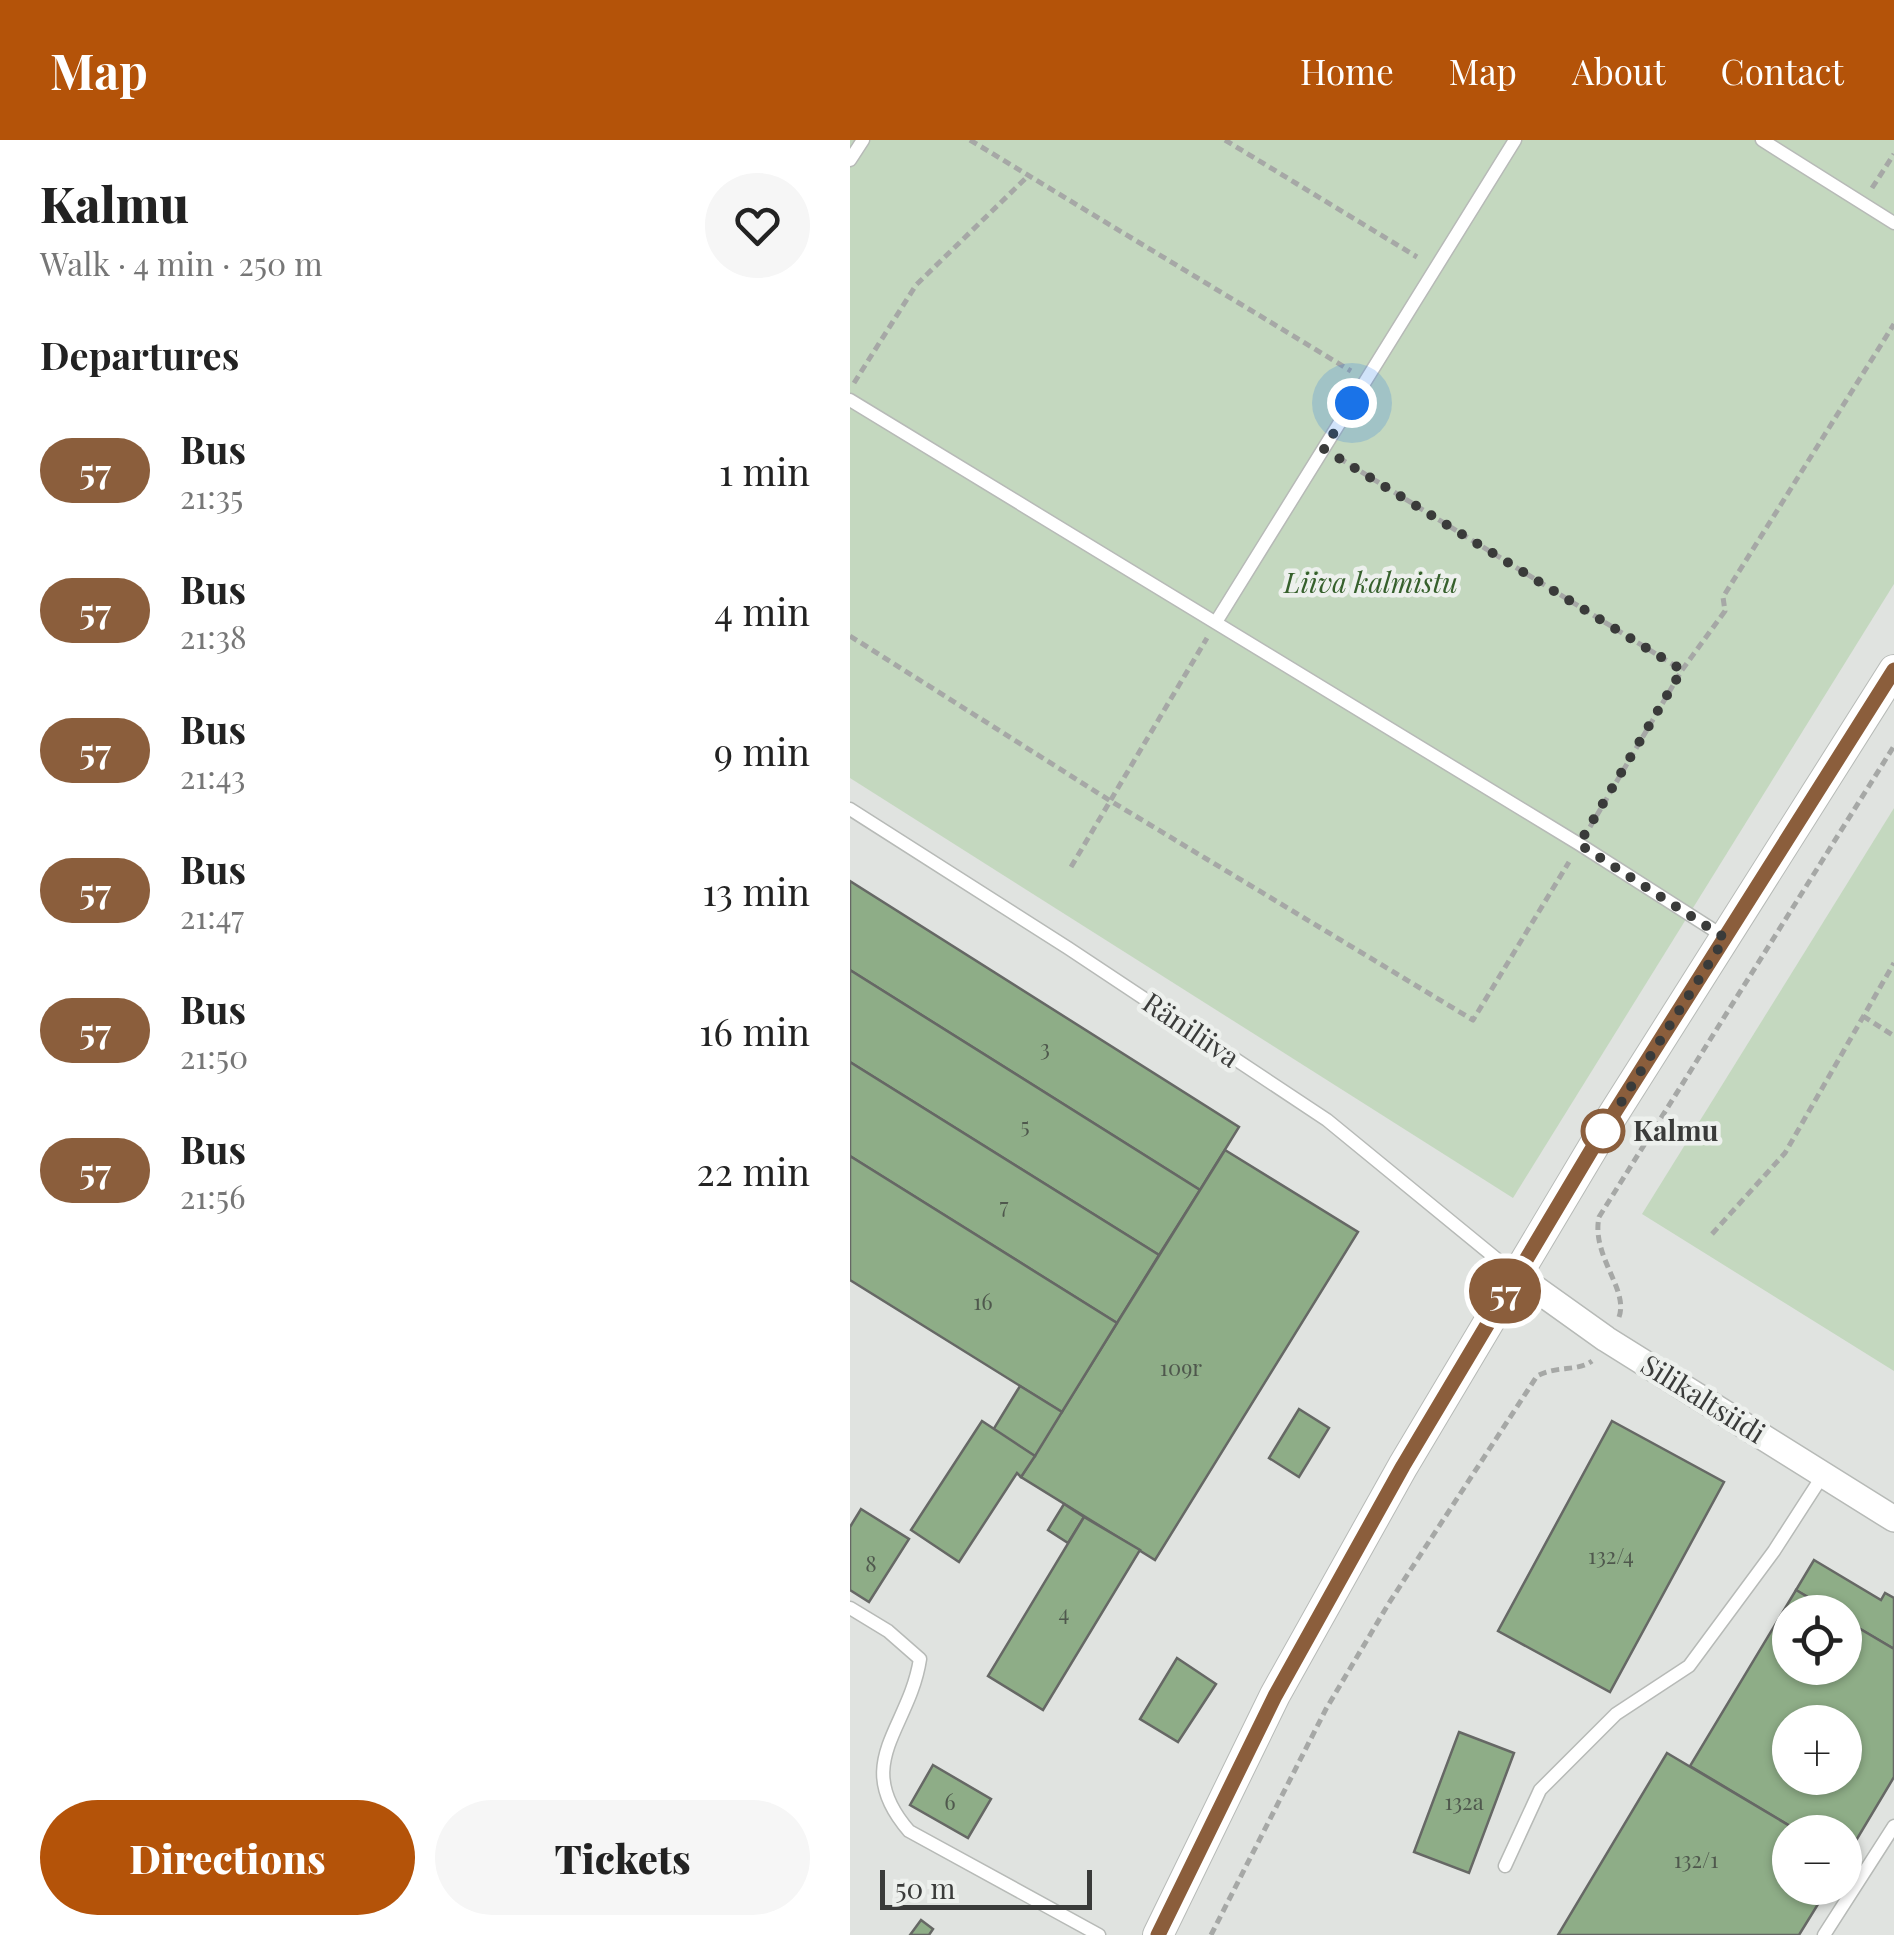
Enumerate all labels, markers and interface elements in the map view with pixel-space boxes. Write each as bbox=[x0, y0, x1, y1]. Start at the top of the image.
text: Map bbox=[50, 38, 148, 102]
text: Home bbox=[1300, 47, 1394, 94]
text: Map bbox=[1449, 47, 1517, 94]
text: About bbox=[1572, 47, 1666, 94]
text: Contact bbox=[1721, 47, 1844, 94]
text: Kalmu bbox=[40, 171, 189, 235]
button: heart bbox=[705, 173, 810, 278]
text: Walk · 4 min · 250 m bbox=[40, 241, 323, 284]
text: Departures bbox=[40, 329, 239, 380]
your location bbox=[1327, 378, 1377, 428]
text: Bus bbox=[180, 423, 246, 474]
text: 1 min bbox=[719, 445, 810, 496]
text: 57 bbox=[79, 447, 111, 494]
text: 21:35 bbox=[180, 474, 243, 517]
text: Bus bbox=[180, 563, 246, 614]
park label: Liiva kalmistu bbox=[1283, 563, 1458, 600]
text: 4 min bbox=[714, 585, 810, 636]
text: 57 bbox=[79, 587, 111, 634]
text: 21:38 bbox=[180, 614, 247, 657]
text: Bus bbox=[180, 703, 246, 754]
text: 9 min bbox=[714, 725, 810, 776]
text: 57 bbox=[79, 727, 111, 774]
text: 21:43 bbox=[180, 754, 245, 797]
text: Bus bbox=[180, 843, 246, 894]
text: 13 min bbox=[702, 865, 810, 916]
text: 57 bbox=[79, 867, 111, 914]
text: 21:47 bbox=[180, 894, 244, 937]
text: Bus bbox=[180, 983, 246, 1034]
street label: Räniliiva bbox=[1136, 983, 1247, 1075]
text: 16 min bbox=[699, 1005, 810, 1056]
text: 57 bbox=[79, 1007, 111, 1054]
house number: 3 bbox=[1040, 1032, 1050, 1062]
text: 21:50 bbox=[180, 1034, 248, 1077]
house number: 5 bbox=[1020, 1110, 1030, 1140]
marker: Kalmu bbox=[1582, 1110, 1624, 1152]
place label: Kalmu bbox=[1633, 1111, 1719, 1148]
text: Bus bbox=[180, 1123, 246, 1174]
text: 22 min bbox=[697, 1145, 810, 1196]
text: 57 bbox=[79, 1147, 111, 1194]
text: 21:56 bbox=[180, 1174, 246, 1217]
house number: 7 bbox=[1000, 1190, 1009, 1220]
line badge: 57 bbox=[1460, 1258, 1550, 1324]
text: 57 bbox=[1489, 1268, 1521, 1315]
house number: 16 bbox=[973, 1286, 993, 1316]
street label: Silikaltsiidi bbox=[1635, 1345, 1773, 1450]
house number: 109r bbox=[1160, 1352, 1202, 1382]
house number: 132/4 bbox=[1588, 1540, 1634, 1570]
house number: 8 bbox=[865, 1548, 877, 1578]
map controls bbox=[1772, 1595, 1862, 1905]
button: locate bbox=[1772, 1595, 1862, 1685]
house number: 4 bbox=[1059, 1597, 1070, 1627]
button: + bbox=[1772, 1705, 1862, 1795]
house number: 6 bbox=[944, 1786, 956, 1816]
house number: 132a bbox=[1444, 1786, 1484, 1816]
button: Directions bbox=[40, 1800, 415, 1915]
button: Tickets bbox=[435, 1800, 810, 1915]
button: − bbox=[1772, 1815, 1862, 1905]
house number: 132/1 bbox=[1674, 1844, 1718, 1874]
scale bar bbox=[880, 1865, 1092, 1910]
text: 50 m bbox=[895, 1869, 955, 1906]

